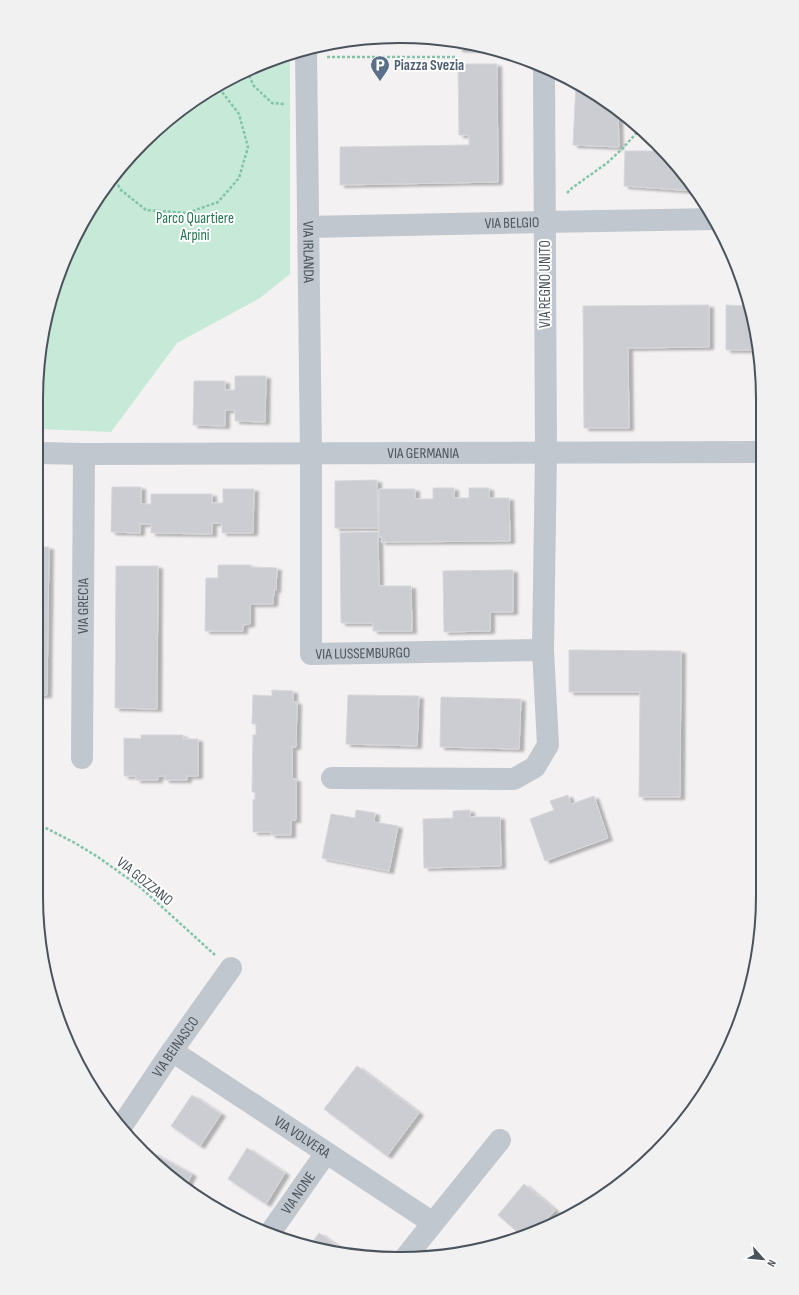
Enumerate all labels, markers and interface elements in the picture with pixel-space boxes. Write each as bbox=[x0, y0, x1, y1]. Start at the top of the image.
parking icon: Piazza Svezia bbox=[369, 54, 391, 82]
place label: Piazza Svezia bbox=[394, 56, 464, 75]
park label: Parco Quartiere Arpini bbox=[156, 209, 234, 245]
street label: VIA BELGIO bbox=[484, 213, 540, 233]
street label: VIA IRLANDA bbox=[298, 221, 318, 284]
street label: VIA REGNO UNITO bbox=[536, 240, 555, 328]
street label: VIA GERMANIA bbox=[387, 444, 459, 463]
street label: VIA GRECIA bbox=[74, 577, 93, 634]
street label: VIA LUSSEMBURGO bbox=[315, 643, 411, 664]
street label: VIA GOZZANO bbox=[113, 853, 177, 910]
street label: VIA BEINASCO bbox=[148, 1013, 203, 1081]
street label: VIA VOLVERA bbox=[270, 1112, 334, 1163]
street label: VIA NONE bbox=[277, 1168, 320, 1218]
north arrow bbox=[743, 1239, 783, 1279]
text: N bbox=[764, 1258, 779, 1269]

